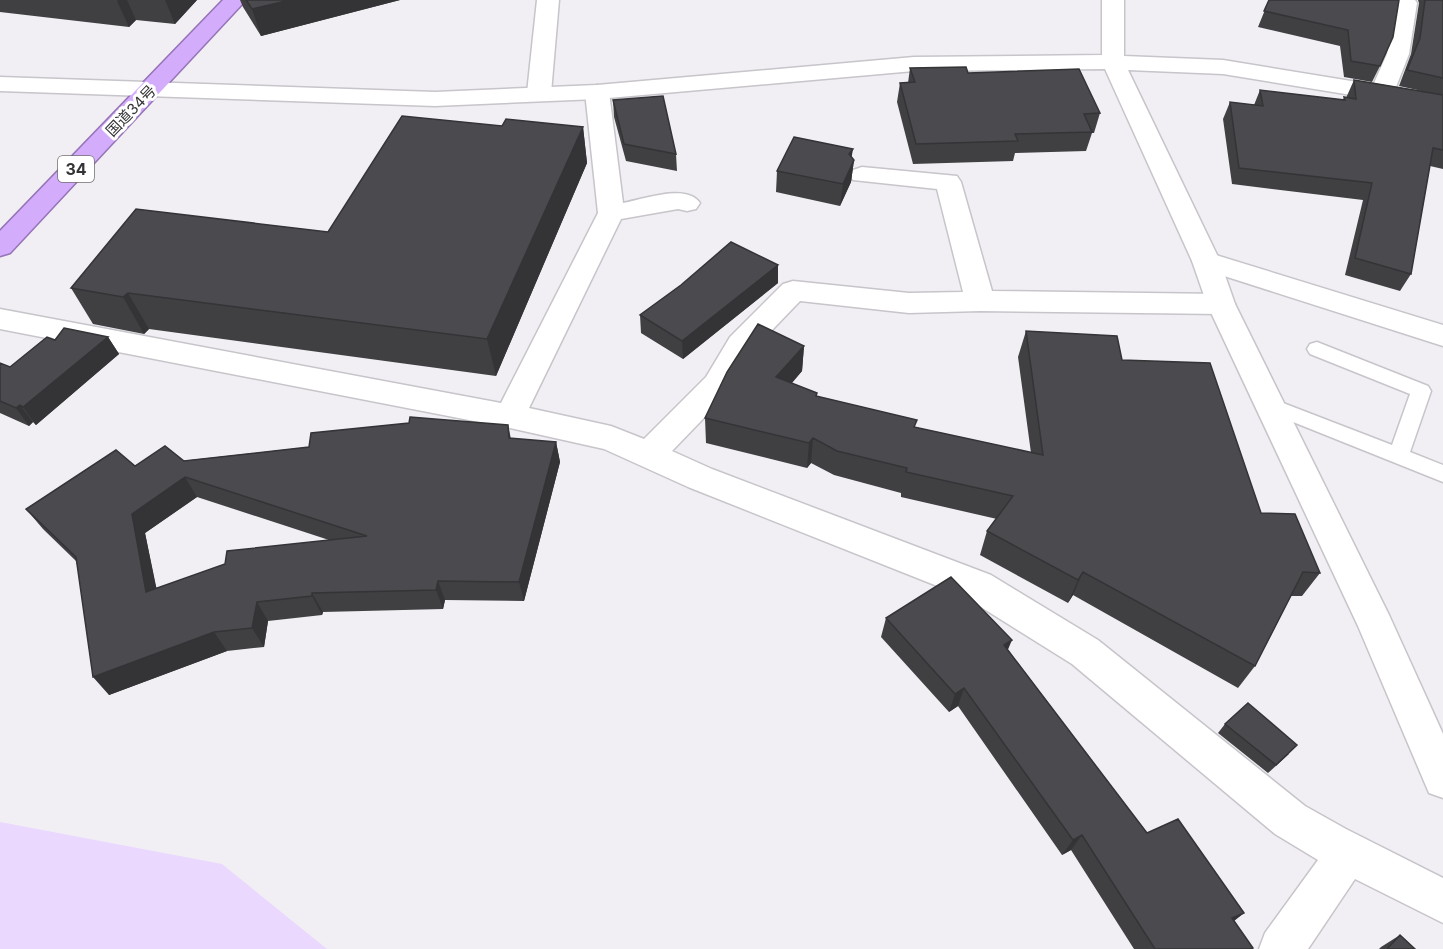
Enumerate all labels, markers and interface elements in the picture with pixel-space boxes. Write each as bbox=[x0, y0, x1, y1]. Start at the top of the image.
street label: 国道34号 bbox=[102, 81, 160, 140]
road number: 34 bbox=[58, 156, 94, 182]

